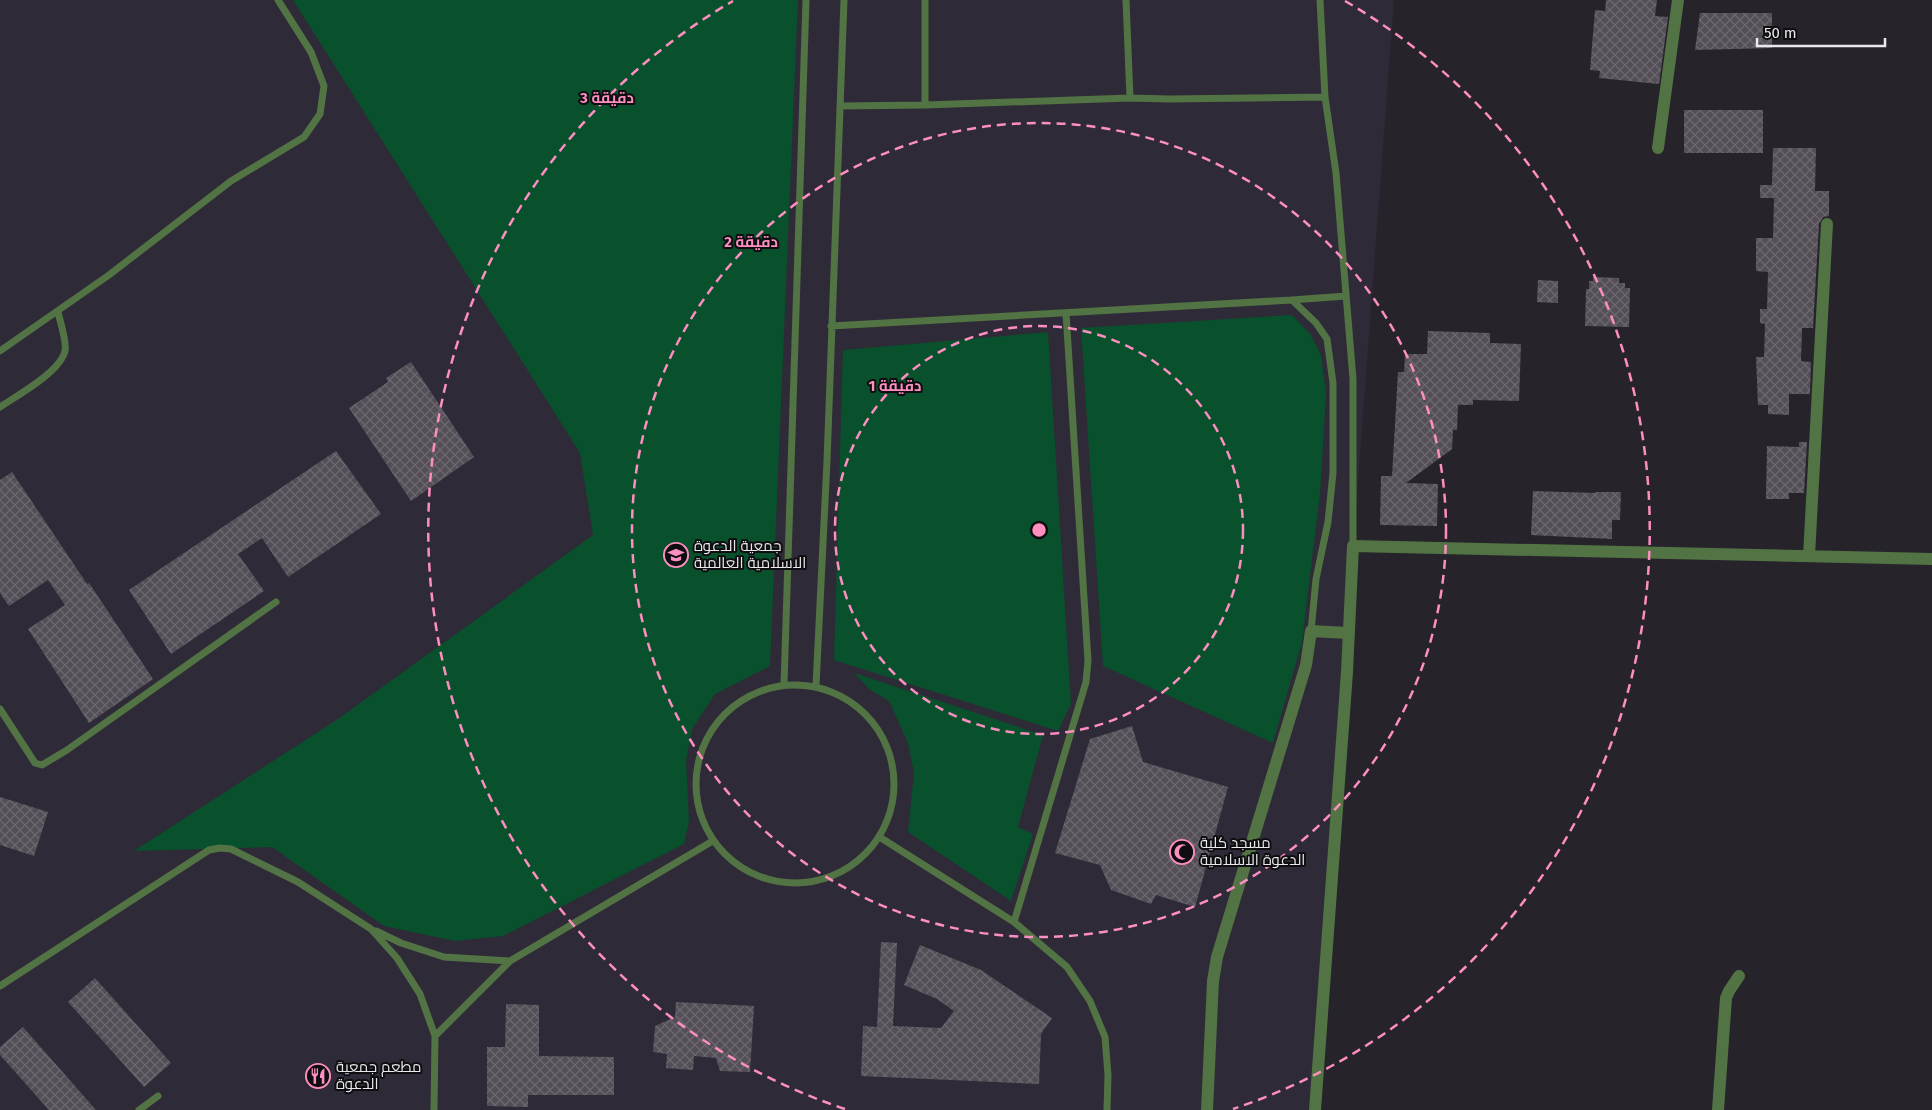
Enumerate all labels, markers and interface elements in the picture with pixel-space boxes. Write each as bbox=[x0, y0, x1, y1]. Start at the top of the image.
scale bar bbox=[1757, 15, 1884, 47]
text: 50 m bbox=[1764, 24, 1797, 42]
text: 3 دقيقة bbox=[579, 89, 634, 107]
text: 2 دقيقة bbox=[724, 233, 778, 251]
text: 1 دقيقة bbox=[869, 377, 921, 395]
centre of rings bbox=[1030, 521, 1048, 539]
place label: جمعية الدعوة الاسلامية العالمية bbox=[694, 537, 806, 572]
school or university icon: جمعية الدعوة الاسلامية العالمية bbox=[663, 542, 689, 568]
place label: مسجد كلية الدعوة الاسلامية bbox=[1200, 834, 1305, 869]
mosque icon: مسجد كلية الدعوة الاسلامية bbox=[1169, 839, 1195, 865]
place label: مطعم جمعية الدعوة bbox=[336, 1058, 421, 1093]
restaurant icon: مطعم جمعية الدعوة bbox=[305, 1063, 331, 1089]

